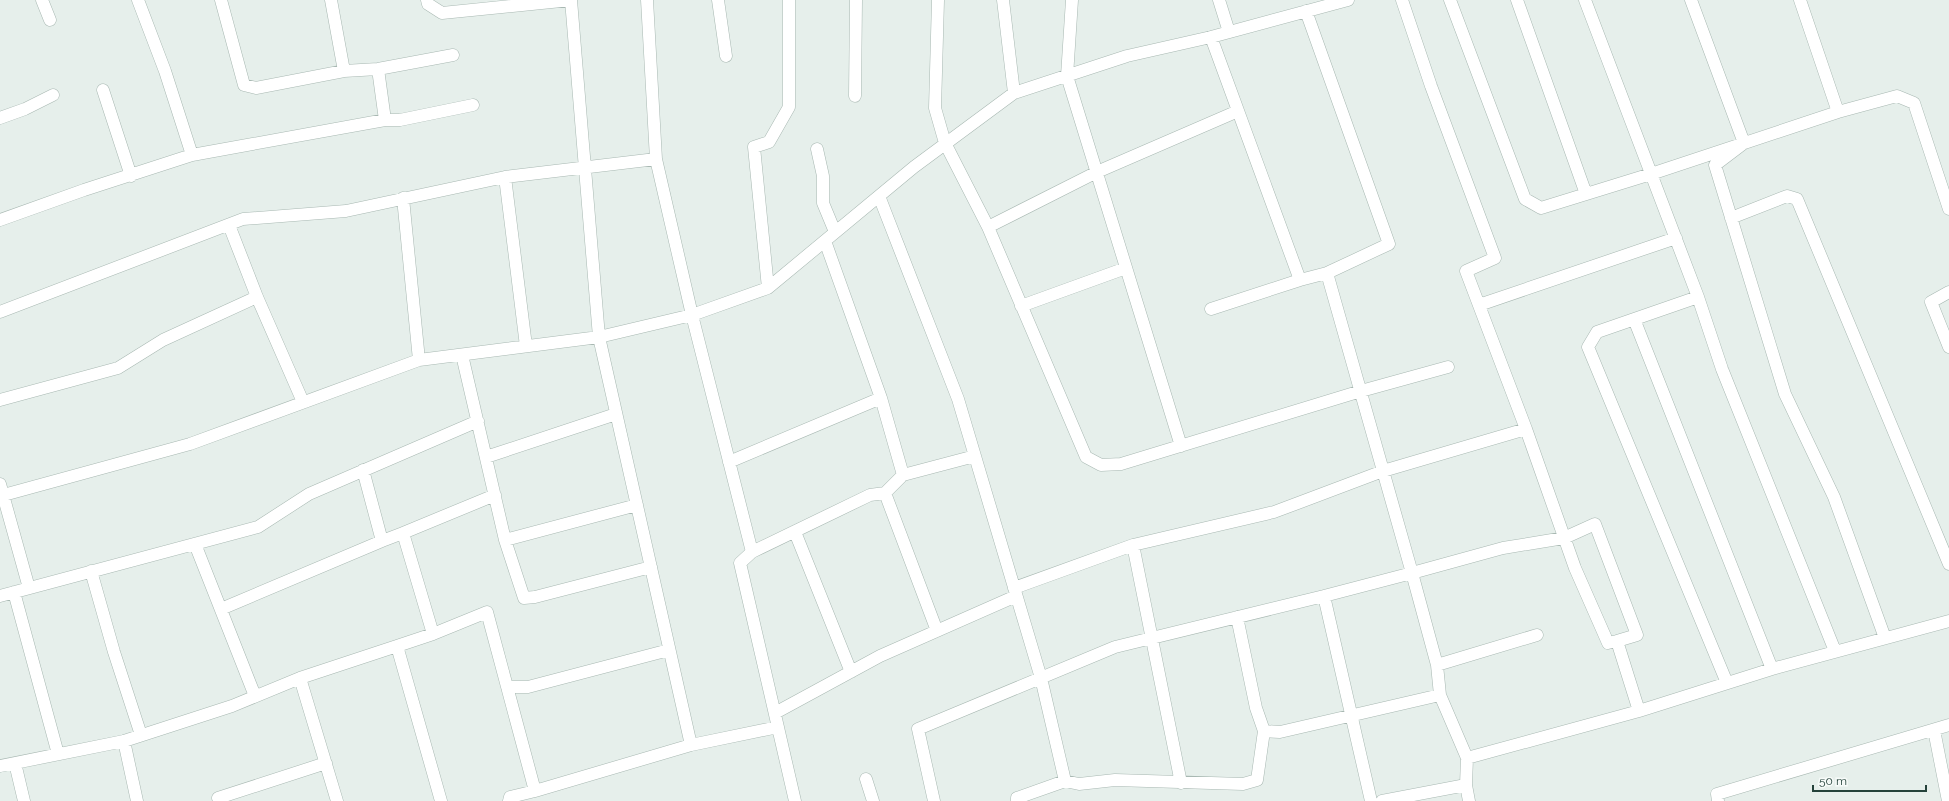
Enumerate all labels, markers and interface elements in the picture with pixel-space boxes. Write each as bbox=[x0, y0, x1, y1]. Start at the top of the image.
scale bar bbox=[1813, 767, 1926, 793]
text: 50 m bbox=[1819, 774, 1847, 788]

